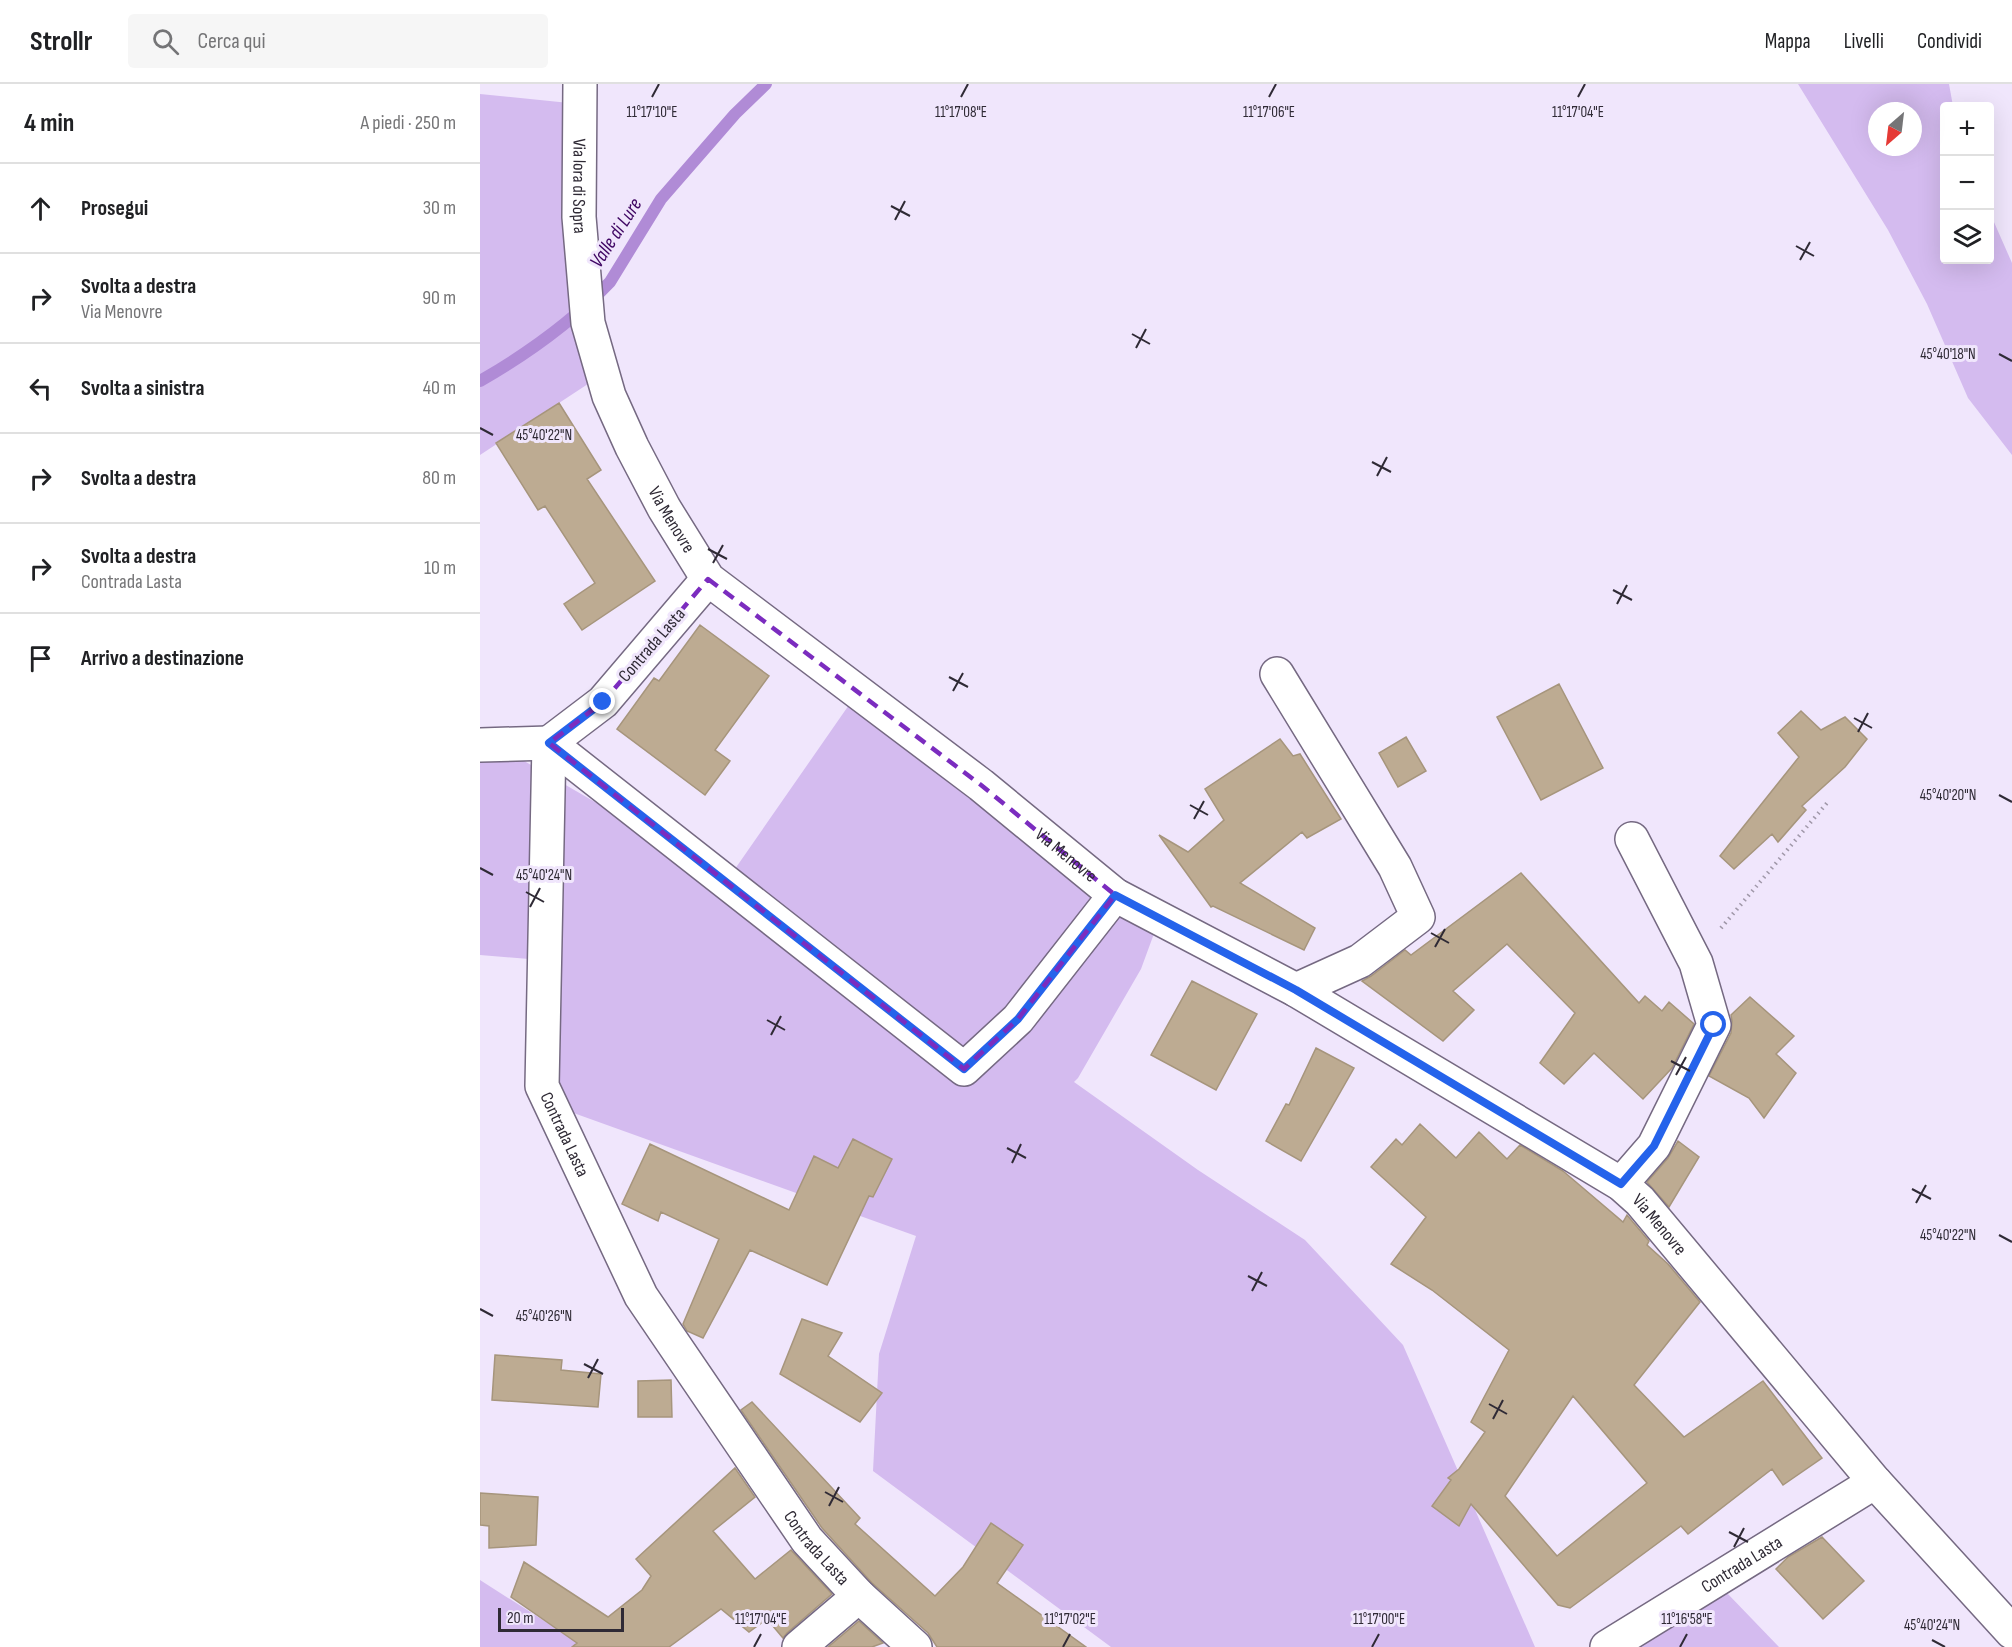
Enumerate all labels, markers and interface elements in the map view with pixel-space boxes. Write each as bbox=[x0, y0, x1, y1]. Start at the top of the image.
search box bbox=[128, 14, 548, 68]
text: Strollr bbox=[30, 25, 92, 58]
icon: search bbox=[149, 25, 182, 58]
text: Cerca qui bbox=[197, 28, 266, 55]
text: Mappa bbox=[1765, 29, 1811, 54]
text: Livelli bbox=[1844, 29, 1884, 54]
text: Condividi bbox=[1917, 29, 1982, 54]
north arrow bbox=[1868, 102, 1922, 156]
map controls bbox=[1940, 102, 1994, 264]
button: + bbox=[1940, 102, 1994, 156]
text: 11°17'10"E bbox=[627, 103, 677, 122]
text: 11°17'08"E bbox=[935, 103, 987, 122]
text: 11°17'06"E bbox=[1243, 103, 1295, 122]
text: 11°17'04"E bbox=[1552, 103, 1604, 122]
text: 4 min bbox=[24, 108, 74, 139]
text: A piedi · 250 m bbox=[361, 111, 456, 135]
street label: Via lora di Sopra bbox=[568, 138, 591, 234]
button: − bbox=[1940, 156, 1994, 210]
icon: ahead bbox=[24, 192, 57, 225]
water label: Valle di Lure bbox=[585, 194, 647, 272]
text: Prosegui bbox=[81, 195, 148, 222]
text: 30 m bbox=[423, 196, 456, 220]
button: layers bbox=[1940, 210, 1994, 264]
text: Svolta a destra bbox=[81, 273, 196, 300]
icon: right bbox=[24, 282, 57, 315]
text: 90 m bbox=[422, 286, 456, 310]
text: Via Menovre bbox=[81, 300, 162, 324]
text: 45°40'18"N bbox=[1920, 345, 1976, 364]
icon: left bbox=[24, 372, 57, 405]
text: Svolta a sinistra bbox=[81, 375, 204, 402]
text: 40 m bbox=[423, 376, 456, 400]
text: 45°40'22"N bbox=[516, 426, 572, 445]
icon: right bbox=[24, 462, 57, 495]
text: Svolta a destra bbox=[81, 465, 196, 492]
text: 80 m bbox=[422, 466, 456, 490]
street label: Via Menovre bbox=[644, 483, 700, 556]
text: Svolta a destra bbox=[81, 543, 196, 570]
icon: right bbox=[24, 552, 57, 585]
text: 10 m bbox=[424, 556, 456, 580]
text: Contrada Lasta bbox=[81, 570, 182, 594]
street label: Contrada Lasta bbox=[614, 604, 690, 686]
icon: arrive bbox=[24, 642, 57, 675]
text: Arrivo a destinazione bbox=[81, 645, 244, 672]
route end bbox=[589, 688, 615, 714]
text: 45°40'20"N bbox=[1920, 786, 1976, 805]
street label: Via Menovre bbox=[1031, 824, 1101, 886]
text: 45°40'24"N bbox=[516, 866, 572, 885]
route start bbox=[1700, 1011, 1726, 1037]
street label: Contrada Lasta bbox=[536, 1089, 594, 1180]
street label: Via Menovre bbox=[1628, 1189, 1691, 1259]
text: 45°40'22"N bbox=[1920, 1226, 1976, 1245]
text: 45°40'26"N bbox=[516, 1307, 572, 1326]
street label: Contrada Lasta bbox=[780, 1507, 854, 1589]
street label: Contrada Lasta bbox=[1697, 1531, 1786, 1597]
scale bar bbox=[498, 1605, 624, 1632]
text: 20 m bbox=[507, 1609, 534, 1628]
text: 11°17'04"E bbox=[735, 1610, 787, 1629]
text: 11°17'02"E bbox=[1044, 1610, 1096, 1629]
text: 11°17'00"E bbox=[1353, 1610, 1405, 1629]
text: 11°16'58"E bbox=[1661, 1610, 1713, 1629]
text: 45°40'24"N bbox=[1904, 1616, 1960, 1635]

